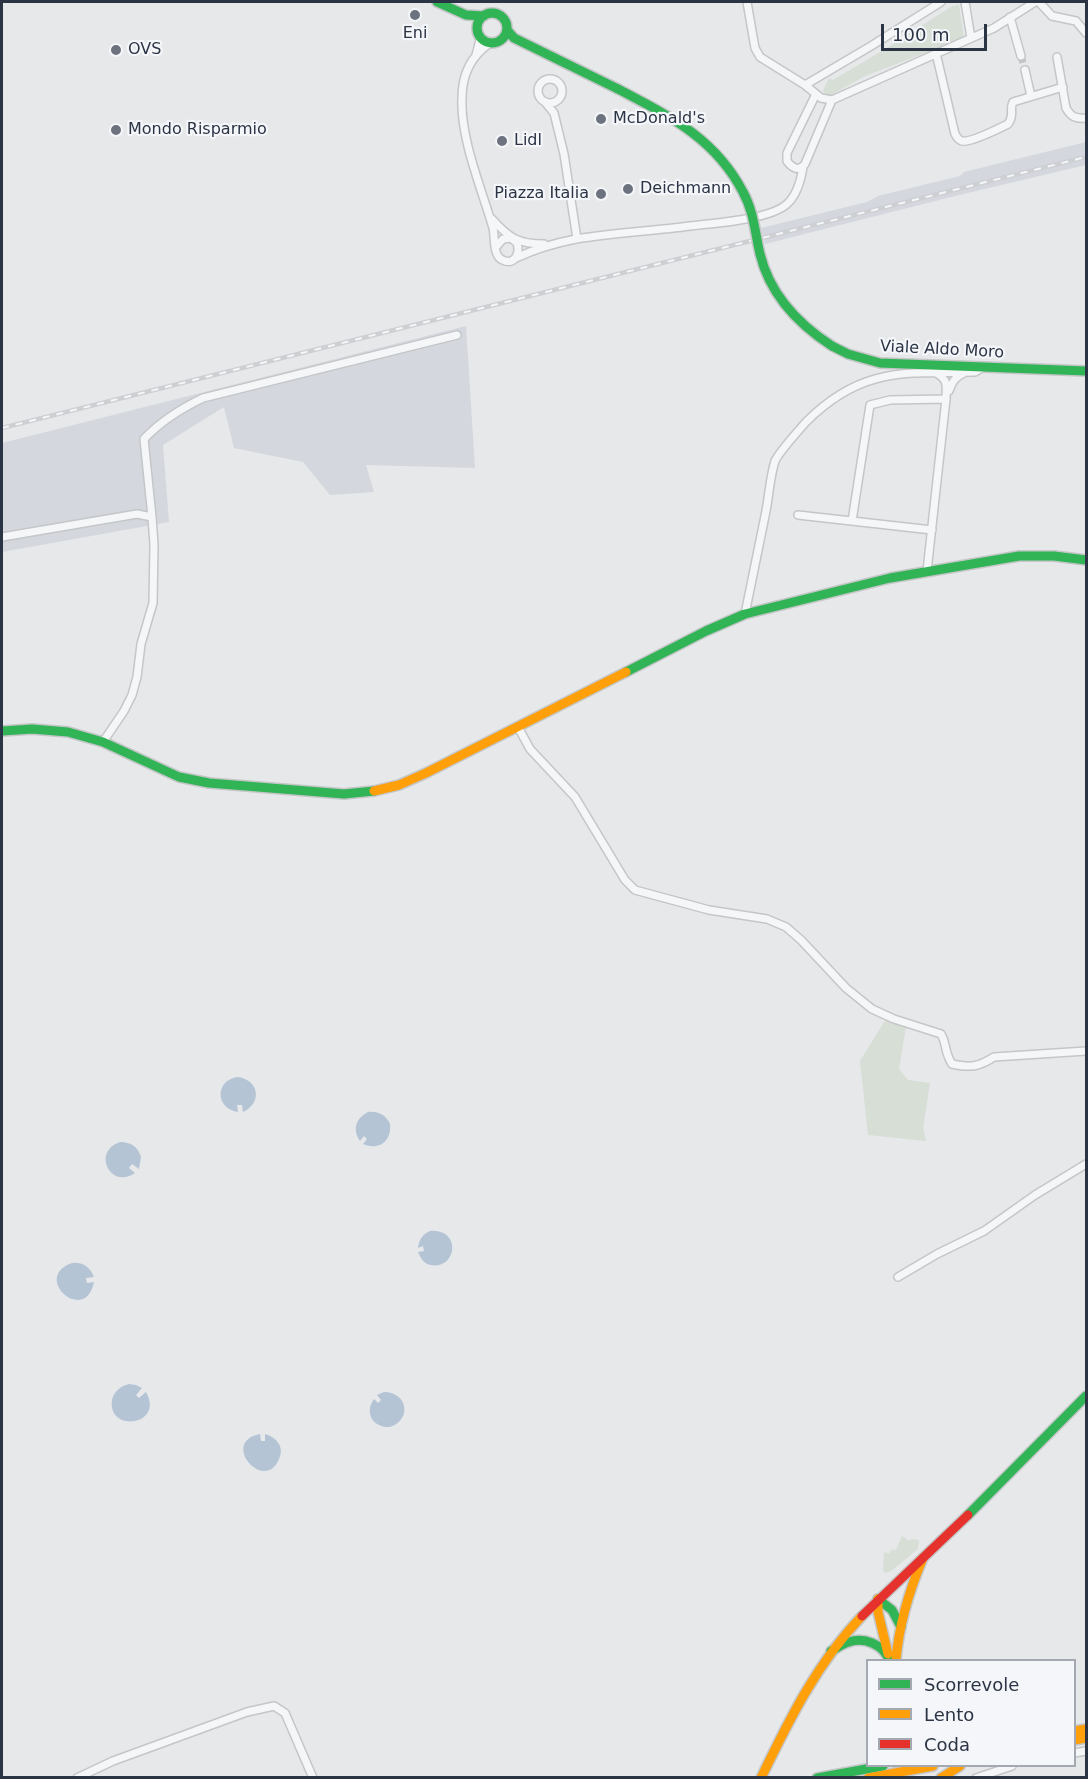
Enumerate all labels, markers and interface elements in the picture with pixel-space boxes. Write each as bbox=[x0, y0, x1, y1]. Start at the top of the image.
marker: Eni bbox=[408, 8, 422, 22]
scale bar bbox=[884, 12, 990, 50]
place label: Eni bbox=[403, 24, 427, 44]
text: 100 m bbox=[892, 24, 950, 45]
place label: OVS bbox=[128, 40, 161, 60]
marker: OVS bbox=[109, 43, 123, 57]
place label: McDonald's bbox=[613, 109, 705, 129]
marker: McDonald's bbox=[594, 112, 608, 126]
place label: Mondo Risparmio bbox=[128, 120, 267, 140]
marker: Mondo Risparmio bbox=[109, 123, 123, 137]
place label: Lidl bbox=[514, 131, 542, 151]
marker: Lidl bbox=[495, 134, 509, 148]
place label: Deichmann bbox=[640, 179, 731, 199]
marker: Deichmann bbox=[621, 182, 635, 196]
place label: Piazza Italia bbox=[494, 184, 589, 204]
marker: Piazza Italia bbox=[594, 187, 608, 201]
street label: Viale Aldo Moro bbox=[879, 337, 1005, 363]
legend bbox=[866, 1659, 1076, 1767]
text: Scorrevole bbox=[924, 1674, 1019, 1695]
text: Lento bbox=[924, 1704, 974, 1725]
text: Coda bbox=[924, 1734, 970, 1755]

